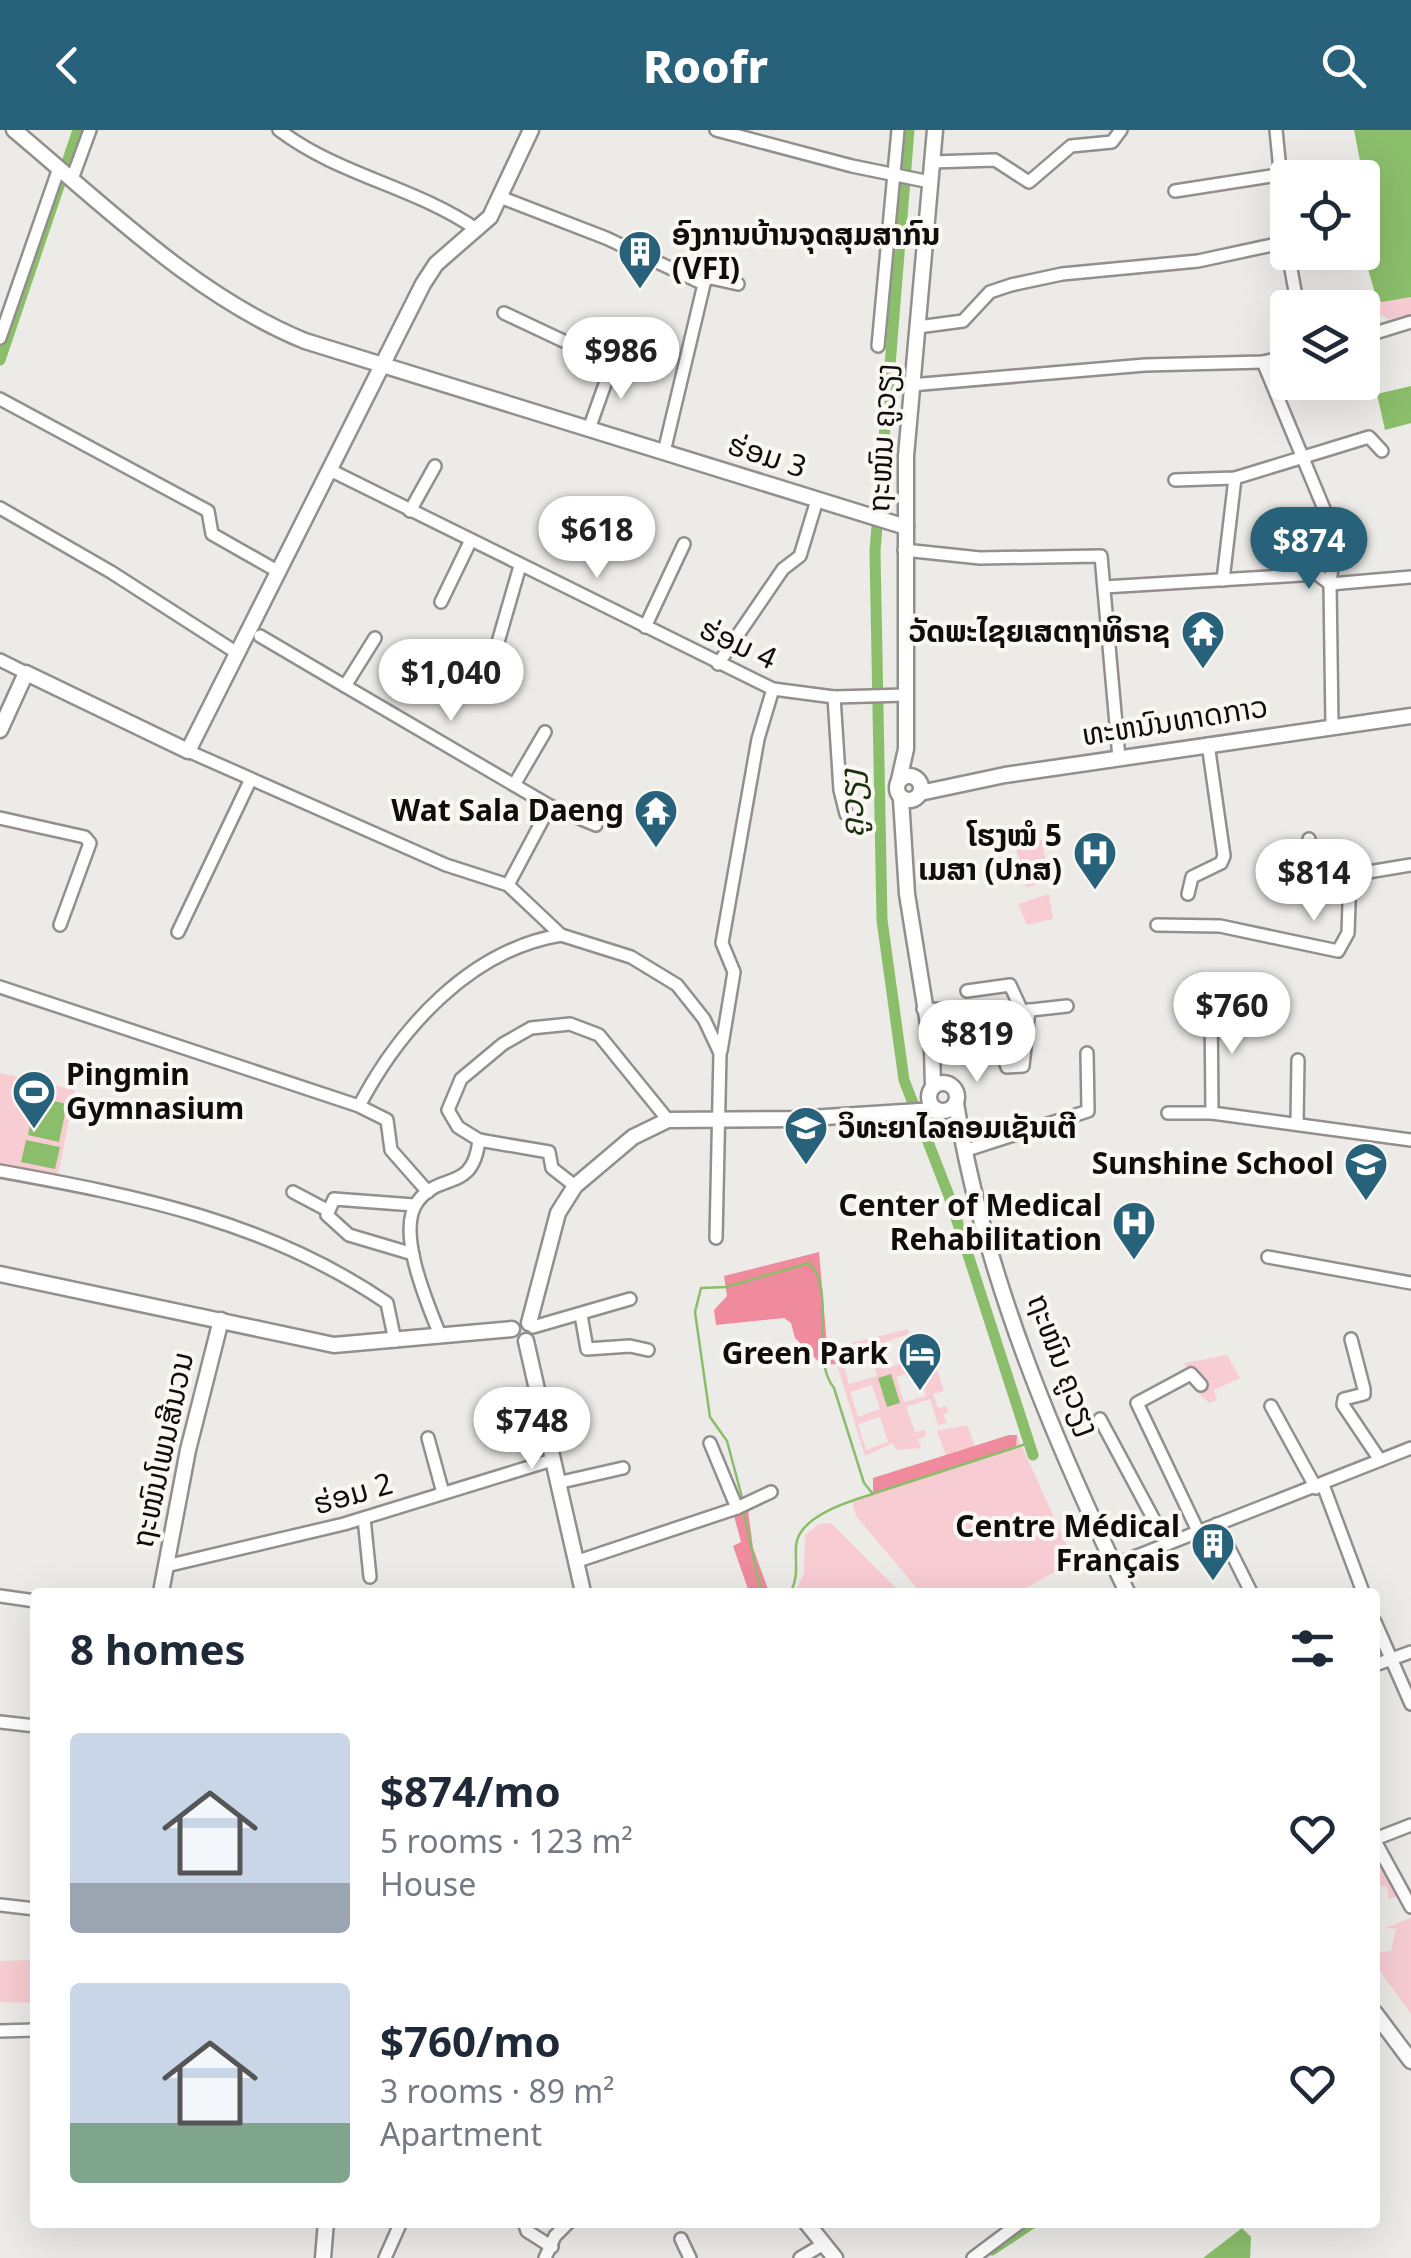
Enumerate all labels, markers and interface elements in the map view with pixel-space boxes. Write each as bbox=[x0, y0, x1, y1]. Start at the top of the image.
text: Roofr bbox=[643, 35, 768, 96]
icon: back bbox=[40, 38, 95, 93]
icon: search bbox=[1316, 38, 1371, 93]
map controls bbox=[1270, 160, 1380, 400]
button: locate bbox=[1270, 160, 1380, 270]
place label: ອົງການບ້ານຈຸດສຸມສາກົນ (VFI) bbox=[672, 213, 940, 288]
building icon: ອົງການບ້ານຈຸດສຸມສາກົນ (VFI) bbox=[617, 229, 663, 290]
button: layers bbox=[1270, 290, 1380, 400]
pin: $986 bbox=[562, 317, 680, 402]
text: $986 bbox=[584, 328, 658, 371]
street label: ຖະໜົນ ຄູວຽງ bbox=[857, 362, 906, 514]
street label: ຮ່ອມ 3 bbox=[723, 423, 812, 486]
pin: $618 bbox=[538, 496, 656, 581]
text: $618 bbox=[560, 507, 634, 550]
pin: $874 bbox=[1250, 507, 1368, 592]
text: $874 bbox=[1272, 518, 1346, 561]
street label: ຮ່ອມ 4 bbox=[694, 607, 784, 678]
temple icon: ວັດພະໄຊຍເສຕຖາທິຣາຊ bbox=[1180, 609, 1226, 670]
place label: ວັດພະໄຊຍເສຕຖາທິຣາຊ bbox=[909, 610, 1170, 651]
pin: $1,040 bbox=[370, 639, 532, 724]
text: $1,040 bbox=[401, 650, 501, 693]
street label: ທະຫນົນທາດກາວ bbox=[1079, 685, 1271, 754]
water label: ຄູວຽງ bbox=[828, 767, 873, 839]
temple icon: Wat Sala Daeng bbox=[633, 788, 679, 849]
place label: Wat Sala Daeng bbox=[391, 789, 624, 830]
place label: ໂຮງໝໍ 5 ເມສາ (ປກສ) bbox=[918, 814, 1062, 889]
hospital icon: ໂຮງໝໍ 5 ເມສາ (ປກສ) bbox=[1072, 830, 1118, 891]
pin: $814 bbox=[1255, 839, 1373, 924]
text: $814 bbox=[1277, 850, 1351, 893]
pin: $760 bbox=[1173, 972, 1291, 1057]
text: $760 bbox=[1195, 983, 1269, 1026]
pin: $819 bbox=[918, 1000, 1036, 1085]
text: $819 bbox=[940, 1011, 1014, 1054]
place label: Pingmin Gymnasium bbox=[66, 1053, 244, 1128]
sports icon: Pingmin Gymnasium bbox=[11, 1069, 57, 1130]
school or university icon: ວິທະຍາໄລຄອມເຊັນເຕີ bbox=[783, 1105, 829, 1166]
place label: ວິທະຍາໄລຄອມເຊັນເຕີ bbox=[838, 1106, 1077, 1147]
school or university icon: Sunshine School bbox=[1343, 1141, 1389, 1202]
place label: Sunshine School bbox=[1092, 1142, 1334, 1183]
place label: Center of Medical Rehabilitation bbox=[839, 1184, 1102, 1259]
hospital icon: Center of Medical Rehabilitation bbox=[1111, 1200, 1157, 1261]
street label: ຖະໜົນ ຄູວຽງ bbox=[1019, 1287, 1110, 1441]
hotel icon: Green Park bbox=[897, 1331, 943, 1392]
place label: Green Park bbox=[722, 1332, 888, 1373]
street label: ຖະໜົນໂພນສີນວນ bbox=[121, 1348, 202, 1551]
pin: $748 bbox=[473, 1387, 591, 1472]
text: $748 bbox=[495, 1398, 569, 1441]
street label: ຮ່ອມ 2 bbox=[308, 1462, 397, 1523]
place label: Centre Médical Français bbox=[955, 1505, 1180, 1580]
building icon: Centre Médical Français bbox=[1190, 1521, 1236, 1582]
text: 8 homes bbox=[70, 1620, 246, 1677]
icon: filters bbox=[1285, 1621, 1340, 1676]
text: $874/mo bbox=[380, 1762, 561, 1819]
icon: home bbox=[150, 1773, 270, 1893]
icon: heart bbox=[1285, 1806, 1340, 1861]
text: 5 rooms · 123 m² bbox=[380, 1819, 633, 1862]
text: House bbox=[380, 1862, 476, 1905]
text: $760/mo bbox=[380, 2012, 561, 2069]
icon: home bbox=[150, 2023, 270, 2143]
icon: heart bbox=[1285, 2056, 1340, 2111]
text: 3 rooms · 89 m² bbox=[380, 2069, 614, 2112]
text: Apartment bbox=[380, 2112, 542, 2155]

